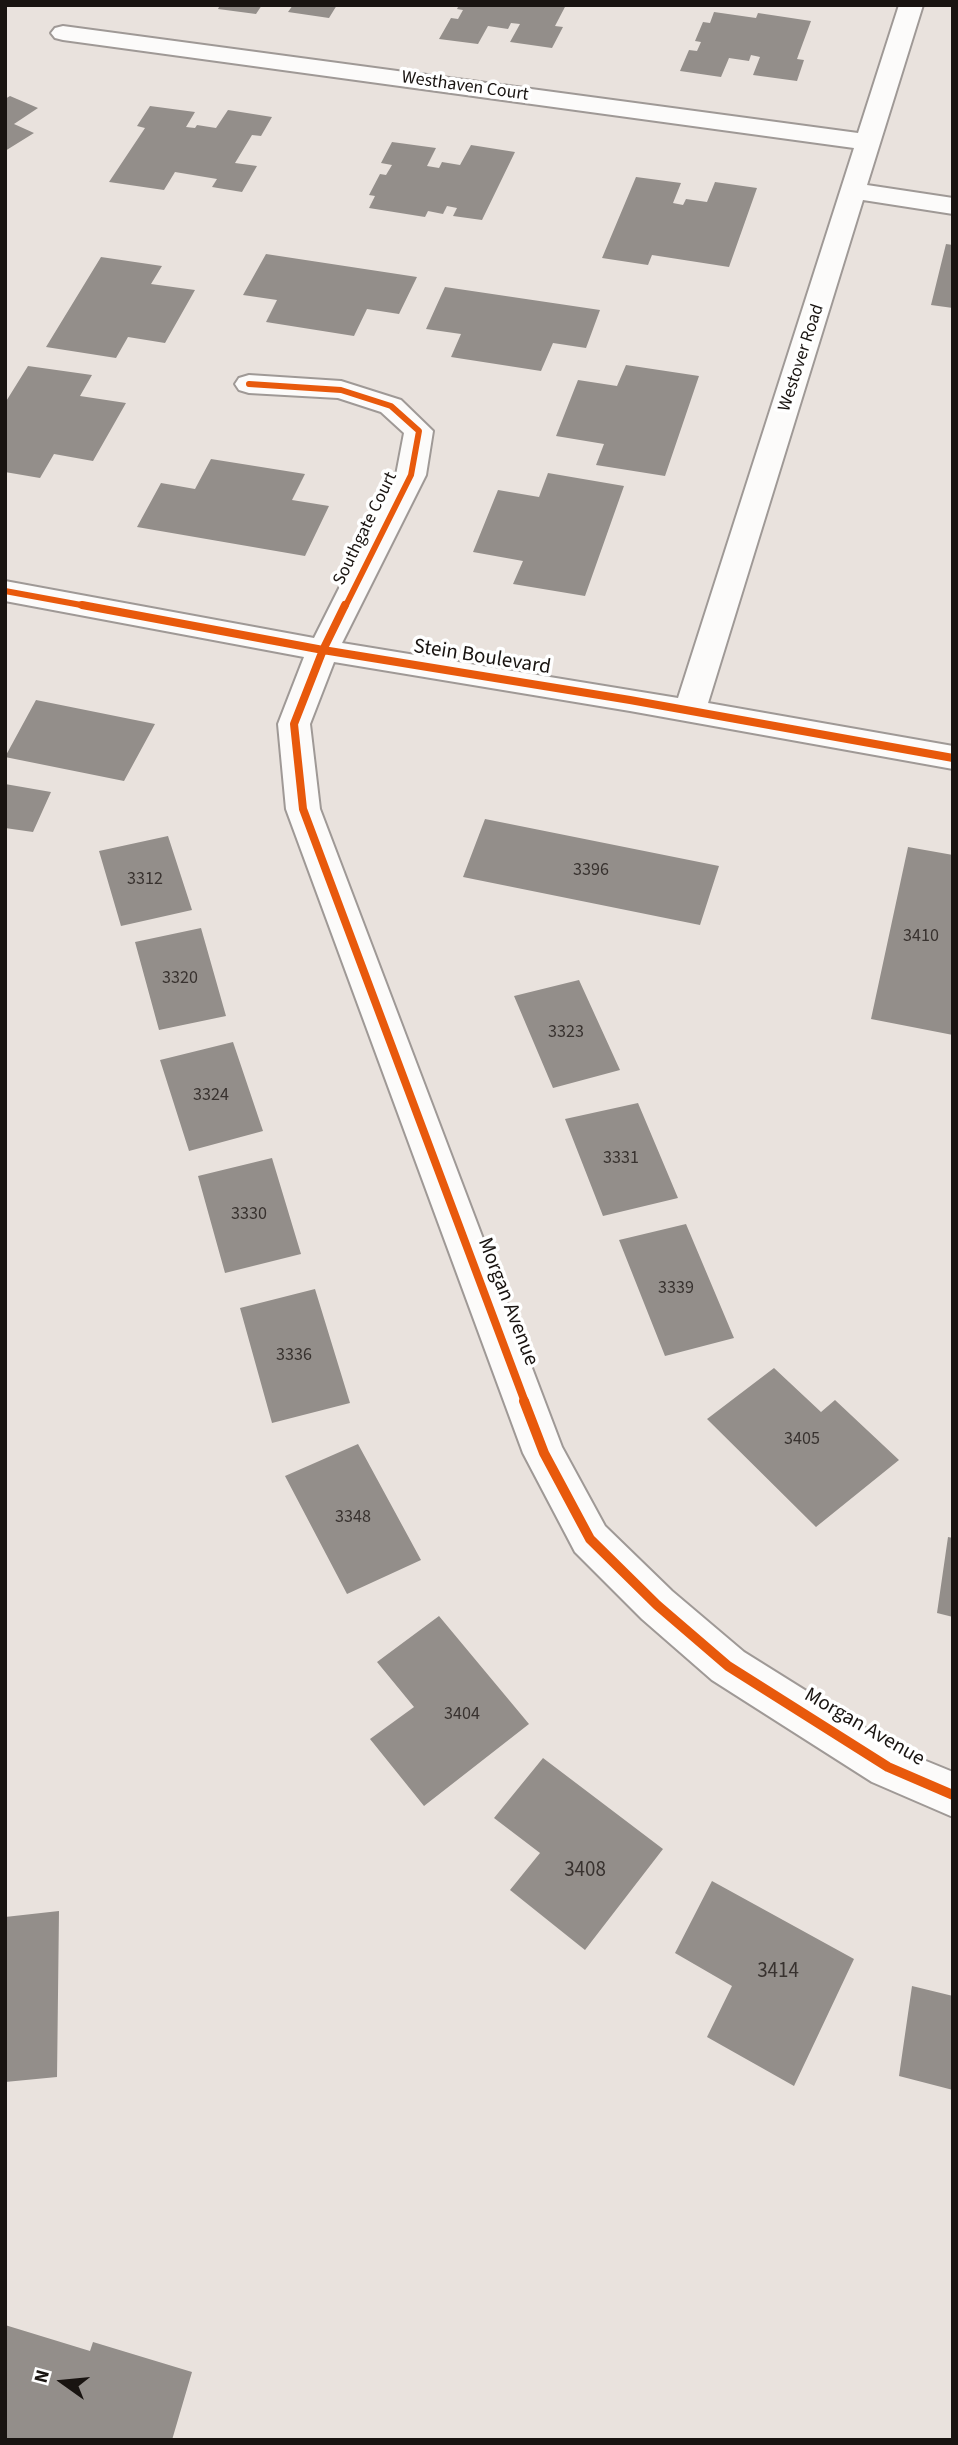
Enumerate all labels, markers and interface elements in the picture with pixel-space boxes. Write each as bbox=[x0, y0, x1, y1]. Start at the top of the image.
street label: Westhaven Court bbox=[400, 67, 530, 107]
street label: Westover Road bbox=[774, 302, 830, 414]
street label: Southgate Court bbox=[329, 469, 403, 589]
street label: Stein Boulevard bbox=[412, 635, 552, 681]
house number: 3396 bbox=[573, 860, 609, 882]
house number: 3312 bbox=[127, 869, 163, 891]
house number: 3410 bbox=[903, 926, 939, 948]
house number: 3320 bbox=[162, 968, 198, 990]
house number: 3323 bbox=[548, 1022, 584, 1044]
house number: 3324 bbox=[193, 1085, 229, 1107]
house number: 3331 bbox=[603, 1148, 639, 1170]
house number: 3330 bbox=[231, 1204, 267, 1226]
street label: Morgan Avenue bbox=[471, 1234, 543, 1370]
house number: 3339 bbox=[658, 1278, 694, 1300]
house number: 3336 bbox=[276, 1345, 312, 1367]
house number: 3405 bbox=[784, 1429, 820, 1451]
house number: 3348 bbox=[335, 1507, 371, 1529]
street label: Morgan Avenue bbox=[799, 1683, 929, 1773]
house number: 3404 bbox=[444, 1704, 480, 1726]
house number: 3408 bbox=[564, 1858, 606, 1884]
house number: 3414 bbox=[757, 1959, 799, 1985]
north arrow bbox=[28, 2347, 98, 2417]
text: N bbox=[28, 2367, 57, 2386]

